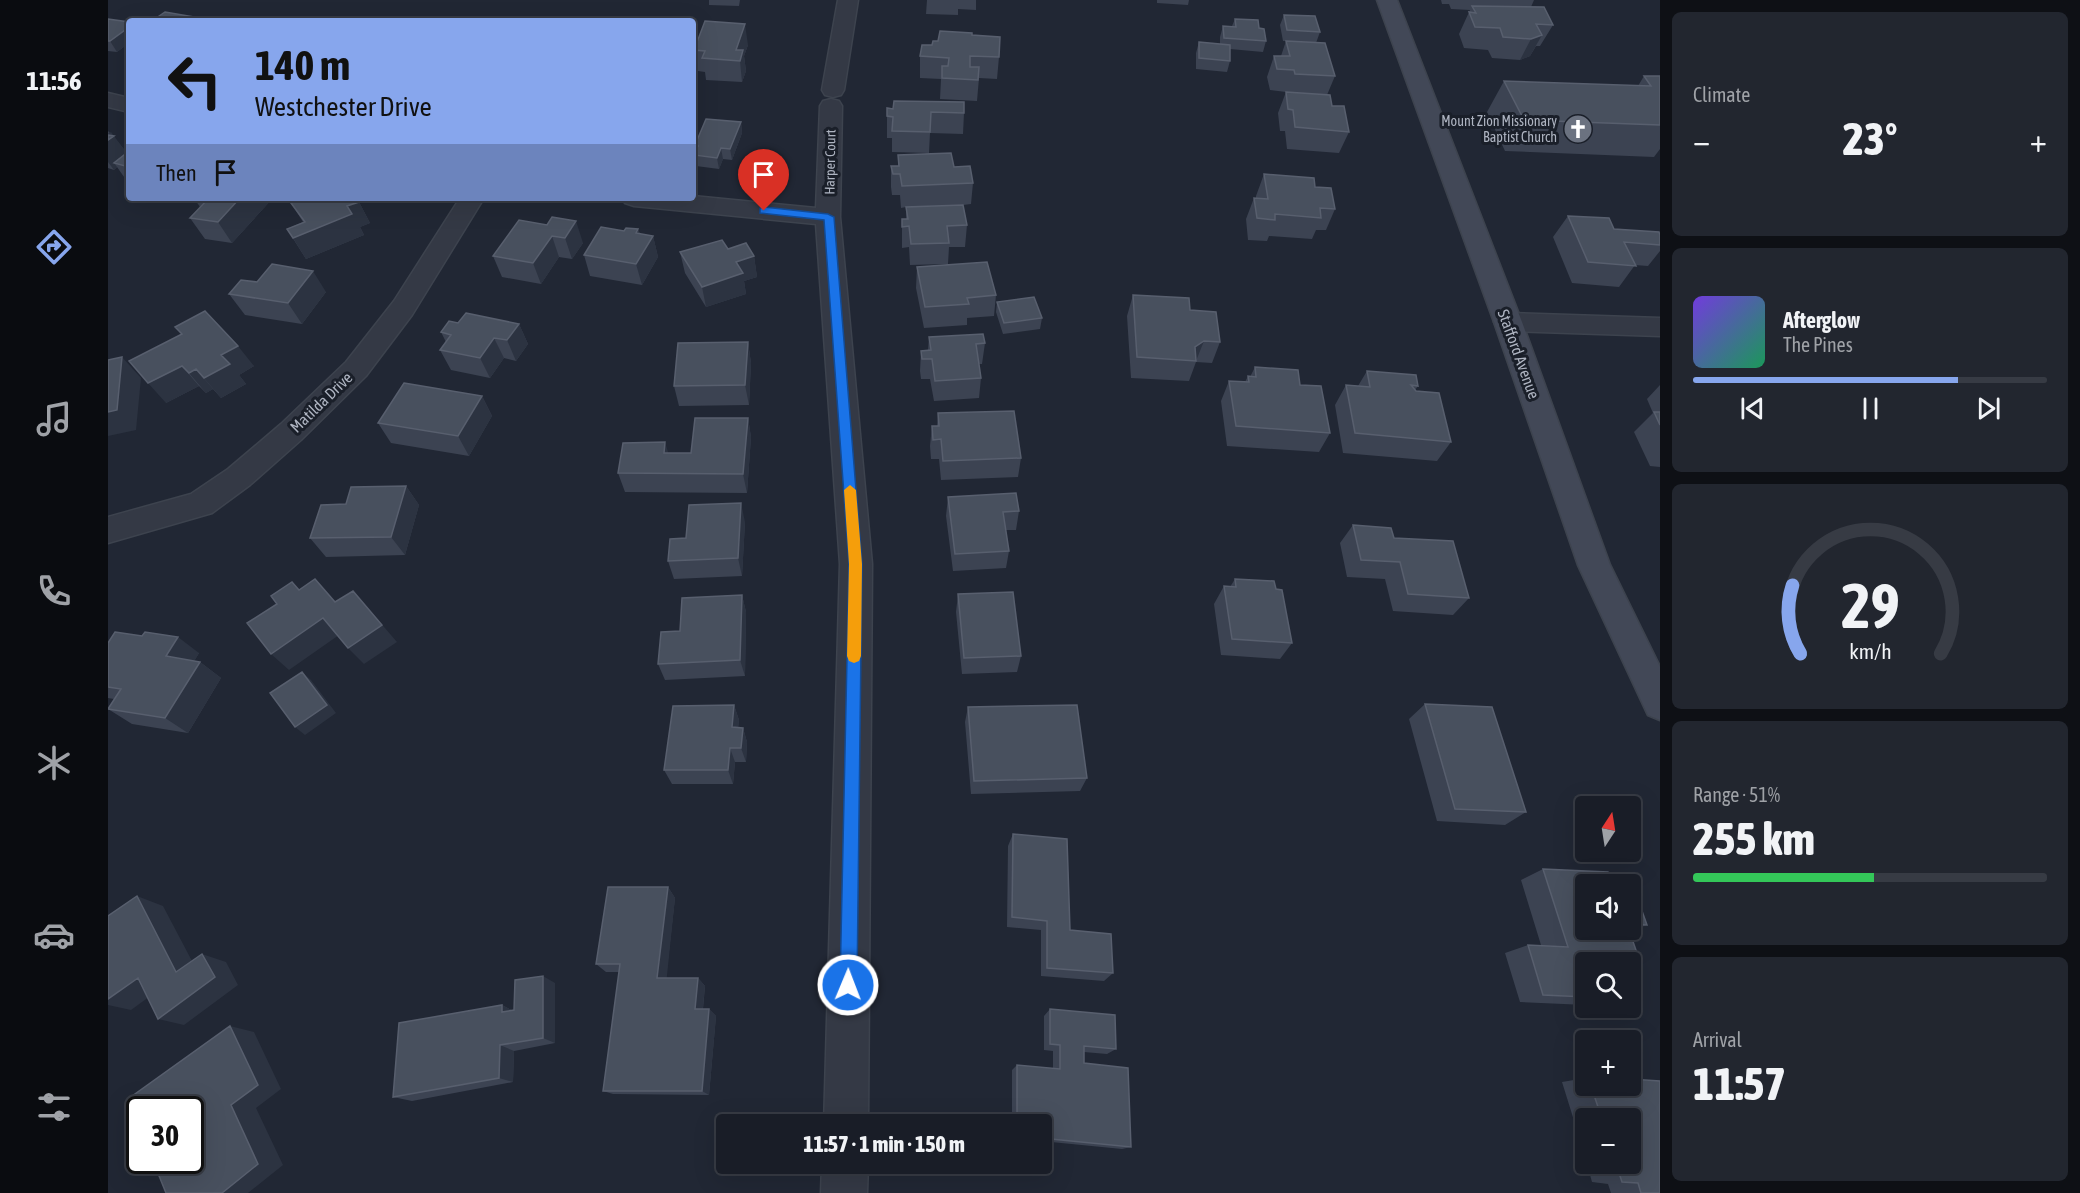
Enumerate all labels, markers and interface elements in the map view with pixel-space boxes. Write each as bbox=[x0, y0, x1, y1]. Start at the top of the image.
text: 140 m bbox=[255, 41, 350, 89]
icon: left bbox=[156, 42, 234, 120]
text: 11:56 bbox=[26, 65, 82, 96]
text: Climate bbox=[1693, 83, 1750, 106]
text: Westchester Drive bbox=[255, 91, 432, 122]
place label: Mount Zion Missionary Baptist Church bbox=[1441, 113, 1557, 145]
church icon: Mount Zion Missionary Baptist Church bbox=[1562, 113, 1594, 145]
text: 23° bbox=[1843, 113, 1897, 165]
text: − bbox=[1693, 121, 1710, 159]
text: + bbox=[2030, 121, 2047, 159]
street label: Harper Court bbox=[821, 129, 839, 195]
pin bbox=[738, 149, 789, 211]
icon: arrive bbox=[209, 156, 242, 189]
icon: arrive bbox=[747, 158, 780, 191]
text: Then bbox=[156, 160, 197, 186]
icon: directions bbox=[33, 226, 75, 268]
street label: Stafford Avenue bbox=[1495, 307, 1543, 401]
text: Afterglow bbox=[1783, 307, 1860, 333]
text: The Pines bbox=[1783, 333, 1853, 356]
street label: Matilda Drive bbox=[286, 368, 356, 436]
icon: previous bbox=[1736, 392, 1769, 425]
icon: pause bbox=[1854, 392, 1887, 425]
icon: next bbox=[1972, 392, 2005, 425]
icon: music bbox=[33, 398, 75, 440]
icon: phone bbox=[33, 570, 75, 612]
text: 29 bbox=[1841, 570, 1899, 641]
text: km/h bbox=[1849, 639, 1891, 664]
icon: climate bbox=[33, 742, 75, 784]
text: Range · 51% bbox=[1693, 783, 1780, 806]
north arrow bbox=[1575, 796, 1641, 862]
map controls bbox=[1575, 796, 1641, 1174]
text: 255 km bbox=[1693, 813, 1815, 865]
button: sound bbox=[1575, 874, 1641, 940]
icon: car bbox=[33, 914, 75, 956]
button: search bbox=[1575, 952, 1641, 1018]
position arrow bbox=[816, 953, 880, 1017]
text: Arrival bbox=[1693, 1028, 1742, 1051]
button: + bbox=[1575, 1030, 1641, 1096]
text: 11:57 bbox=[1693, 1058, 1786, 1110]
icon: filters bbox=[33, 1086, 75, 1128]
speed limit sign: 30 bbox=[126, 1096, 204, 1174]
button: − bbox=[1575, 1108, 1641, 1174]
text: 11:57 · 1 min · 150 m bbox=[803, 1131, 965, 1157]

